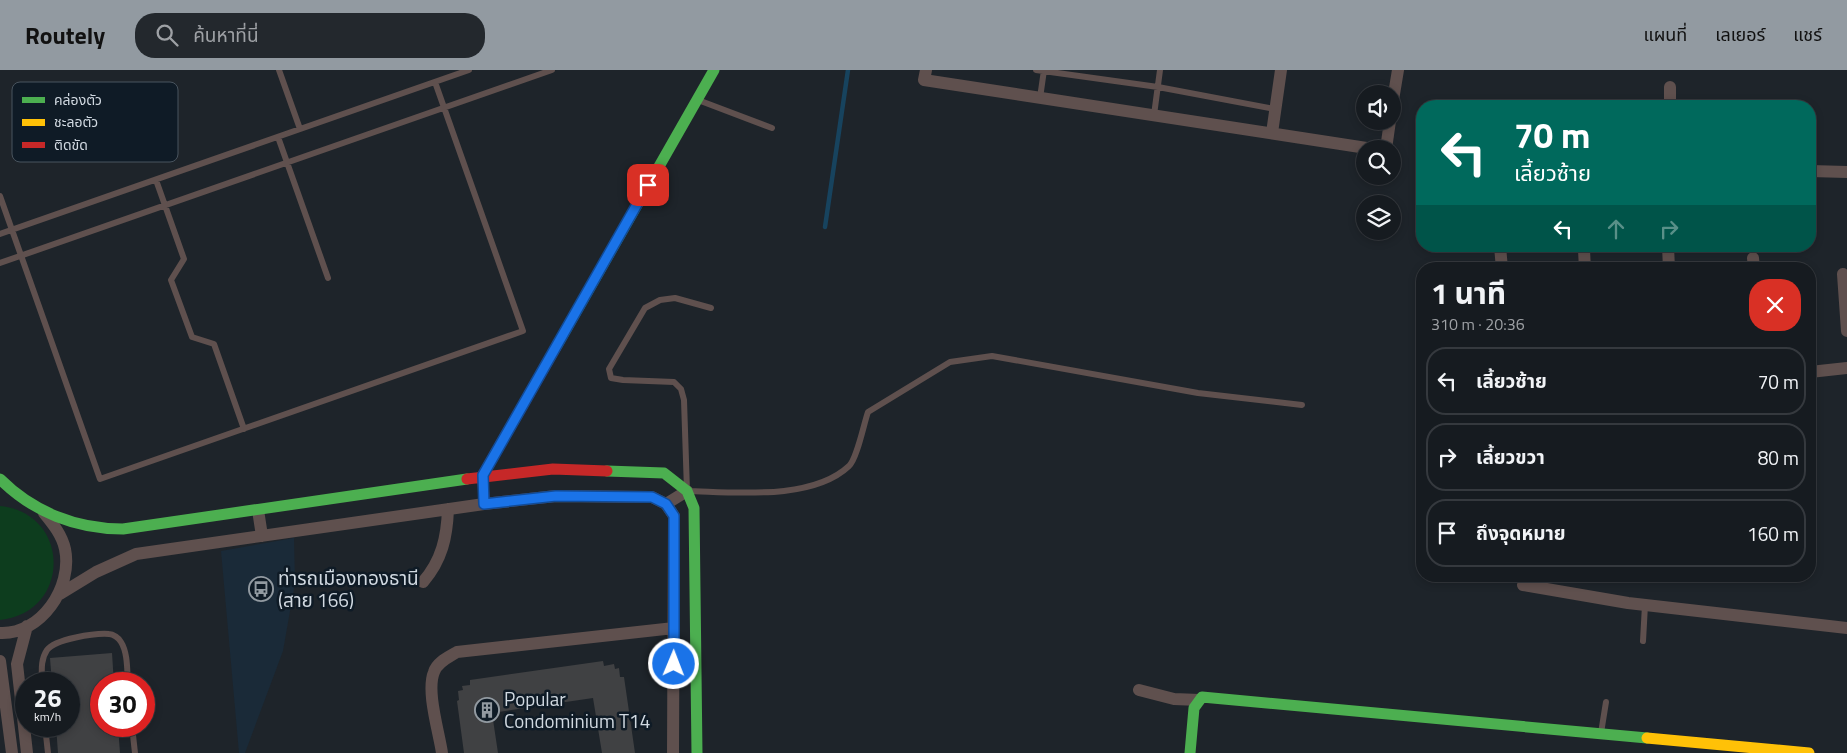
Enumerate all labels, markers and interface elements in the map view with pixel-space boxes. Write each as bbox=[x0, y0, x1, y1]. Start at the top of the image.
search box bbox=[135, 13, 485, 58]
text: Routely bbox=[25, 17, 105, 53]
text: ค้นหาที่นี่ bbox=[193, 20, 259, 49]
icon: search bbox=[153, 21, 181, 49]
text: แผนที่ bbox=[1643, 21, 1687, 48]
text: เลเยอร์ bbox=[1715, 21, 1765, 48]
text: แชร์ bbox=[1793, 21, 1822, 48]
legend bbox=[12, 82, 178, 162]
map controls bbox=[1356, 85, 1401, 240]
button: sound bbox=[1356, 85, 1401, 130]
text: คล่องตัว bbox=[54, 89, 102, 110]
text: 70 m bbox=[1514, 108, 1590, 162]
text: ชะลอตัว bbox=[54, 111, 98, 132]
icon: left bbox=[1431, 120, 1496, 185]
text: ติดขัด bbox=[54, 134, 88, 155]
button: search bbox=[1356, 140, 1401, 185]
text: เลี้ยวซ้าย bbox=[1514, 156, 1591, 190]
pin bbox=[627, 164, 669, 206]
icon: arrive bbox=[634, 171, 662, 199]
button: layers bbox=[1356, 195, 1401, 240]
icon: left bbox=[1549, 215, 1577, 243]
icon: ahead bbox=[1602, 215, 1630, 243]
icon: right bbox=[1655, 215, 1683, 243]
text: 1 นาที bbox=[1431, 270, 1506, 316]
button: close bbox=[1749, 279, 1801, 331]
text: 310 m · 20:36 bbox=[1431, 312, 1525, 336]
text: เลี้ยวซ้าย bbox=[1476, 366, 1547, 395]
icon: left bbox=[1433, 367, 1461, 395]
text: 70 m bbox=[1758, 367, 1799, 396]
text: เลี้ยวขวา bbox=[1476, 442, 1545, 471]
icon: right bbox=[1433, 443, 1461, 471]
text: 80 m bbox=[1758, 443, 1799, 472]
text: ถึงจุดหมาย bbox=[1476, 518, 1566, 547]
icon: arrive bbox=[1433, 519, 1461, 547]
text: 160 m bbox=[1747, 519, 1799, 548]
place label: ท่ารถเมืองทองธานี (สาย 166) bbox=[278, 563, 419, 614]
bus stop icon: ท่ารถเมืองทองธานี (สาย 166) bbox=[248, 576, 274, 602]
position arrow bbox=[647, 637, 699, 689]
speed limit sign: 30 bbox=[90, 672, 155, 737]
text: 26 bbox=[33, 679, 62, 717]
place label: Popular Condominium T14 bbox=[504, 684, 650, 735]
building icon: Popular Condominium T14 bbox=[474, 697, 500, 723]
text: km/h bbox=[34, 707, 61, 726]

